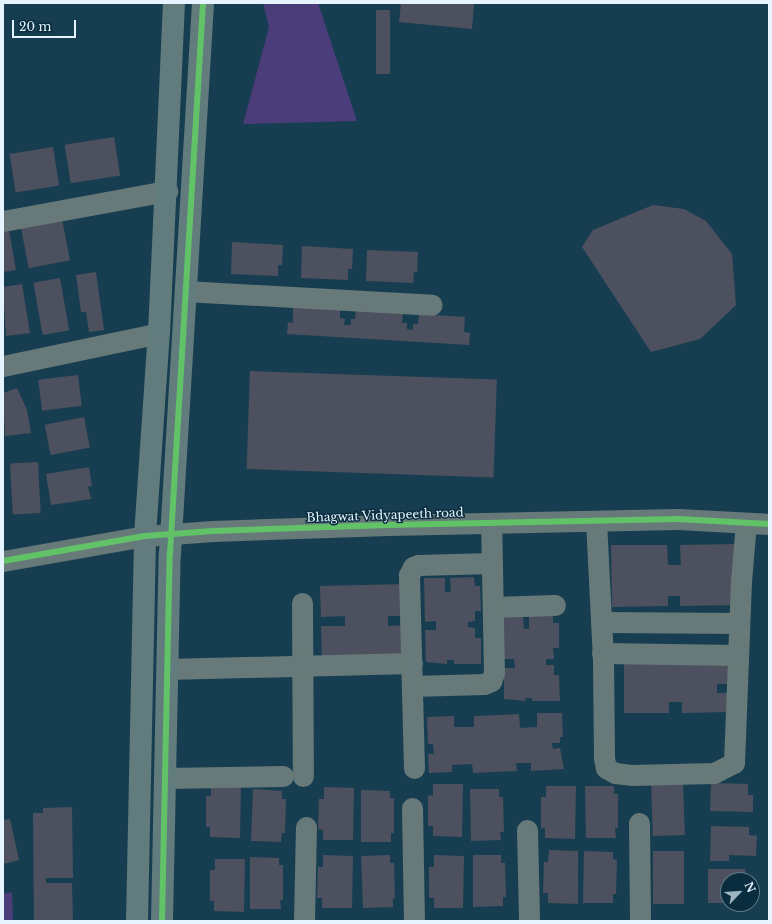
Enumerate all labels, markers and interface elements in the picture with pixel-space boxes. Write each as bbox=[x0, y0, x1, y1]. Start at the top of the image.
scale bar bbox=[14, 12, 78, 38]
text: 20 m bbox=[19, 19, 51, 34]
street label: Bhagwat Vidyapeeth road bbox=[306, 505, 464, 525]
north arrow bbox=[720, 872, 760, 912]
text: N bbox=[741, 880, 758, 895]

